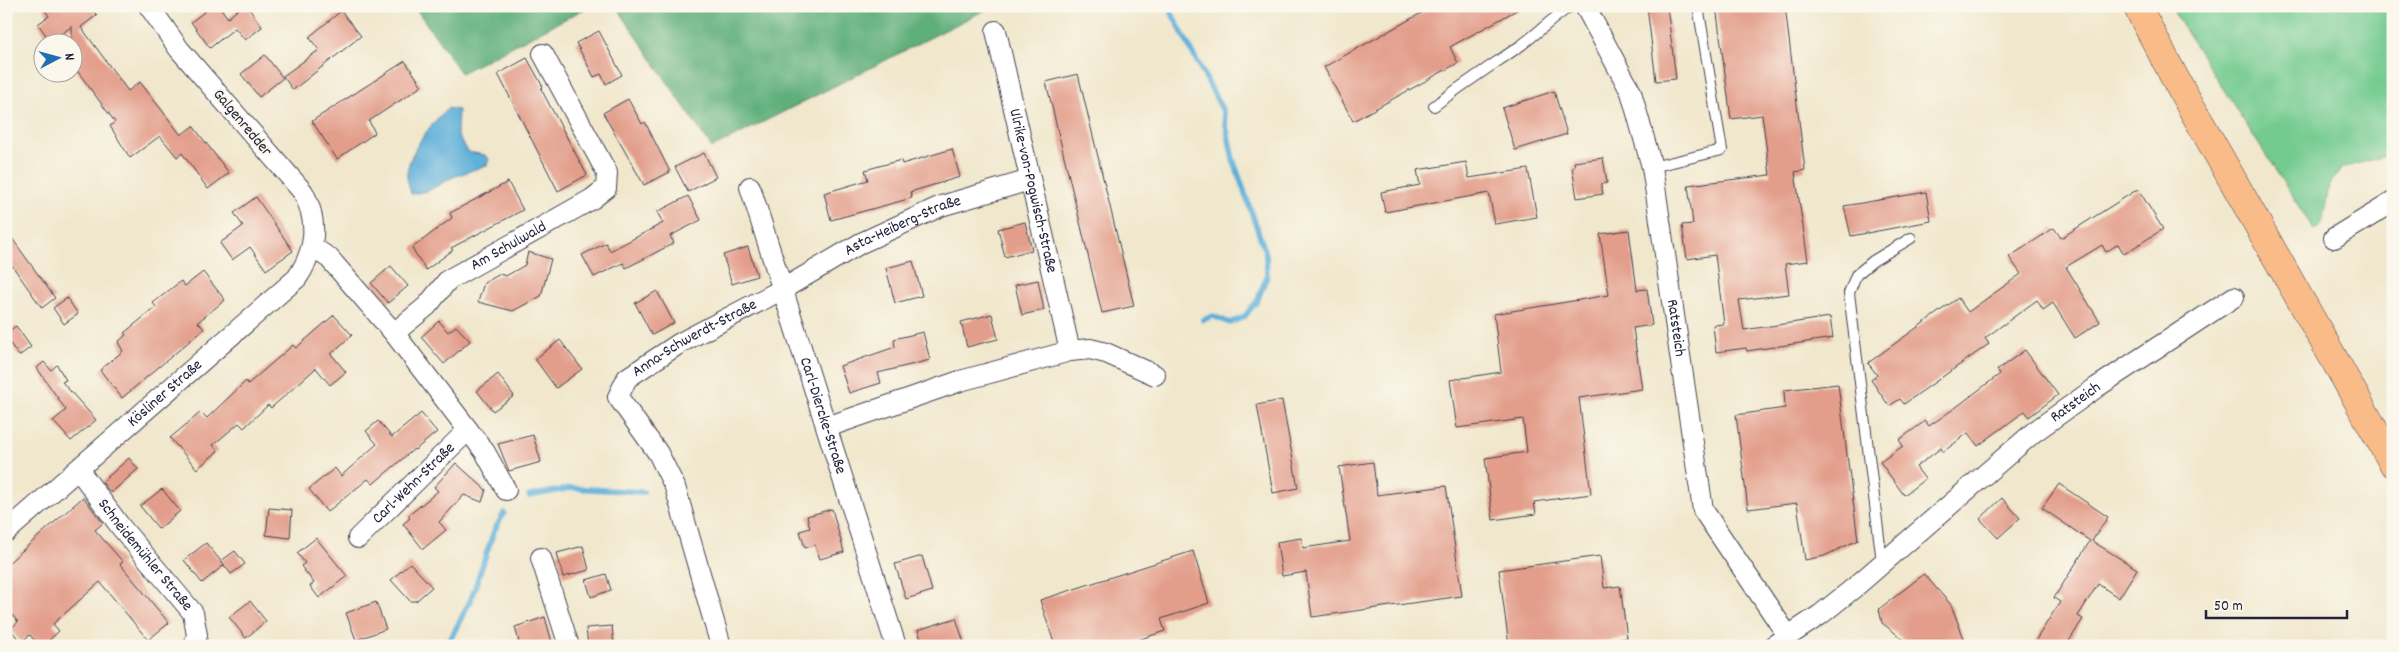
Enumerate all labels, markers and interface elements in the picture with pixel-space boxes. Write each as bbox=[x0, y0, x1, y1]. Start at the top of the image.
north arrow bbox=[32, 32, 82, 82]
text: N bbox=[59, 52, 79, 61]
street label: Galgenredder bbox=[207, 84, 277, 162]
street label: Ulrike-von-Pogwisch-Straße bbox=[1003, 106, 1063, 275]
street label: Asta-Heiberg-Straße bbox=[840, 189, 964, 262]
street label: Am Schulwald bbox=[466, 215, 551, 277]
street label: Anna-Schwerdt-Straße bbox=[628, 293, 761, 383]
street label: Ratsteich bbox=[1660, 298, 1692, 358]
street label: Kösliner Straße bbox=[122, 354, 208, 433]
street label: Carl-Diercke-Straße bbox=[793, 354, 852, 477]
street label: Ratsteich bbox=[2045, 376, 2106, 428]
street label: Carl-Wehn-Straße bbox=[367, 437, 460, 529]
street label: Schneidemühler Straße bbox=[92, 494, 198, 616]
scale bar bbox=[2206, 587, 2348, 619]
text: 50 m bbox=[2214, 596, 2243, 618]

